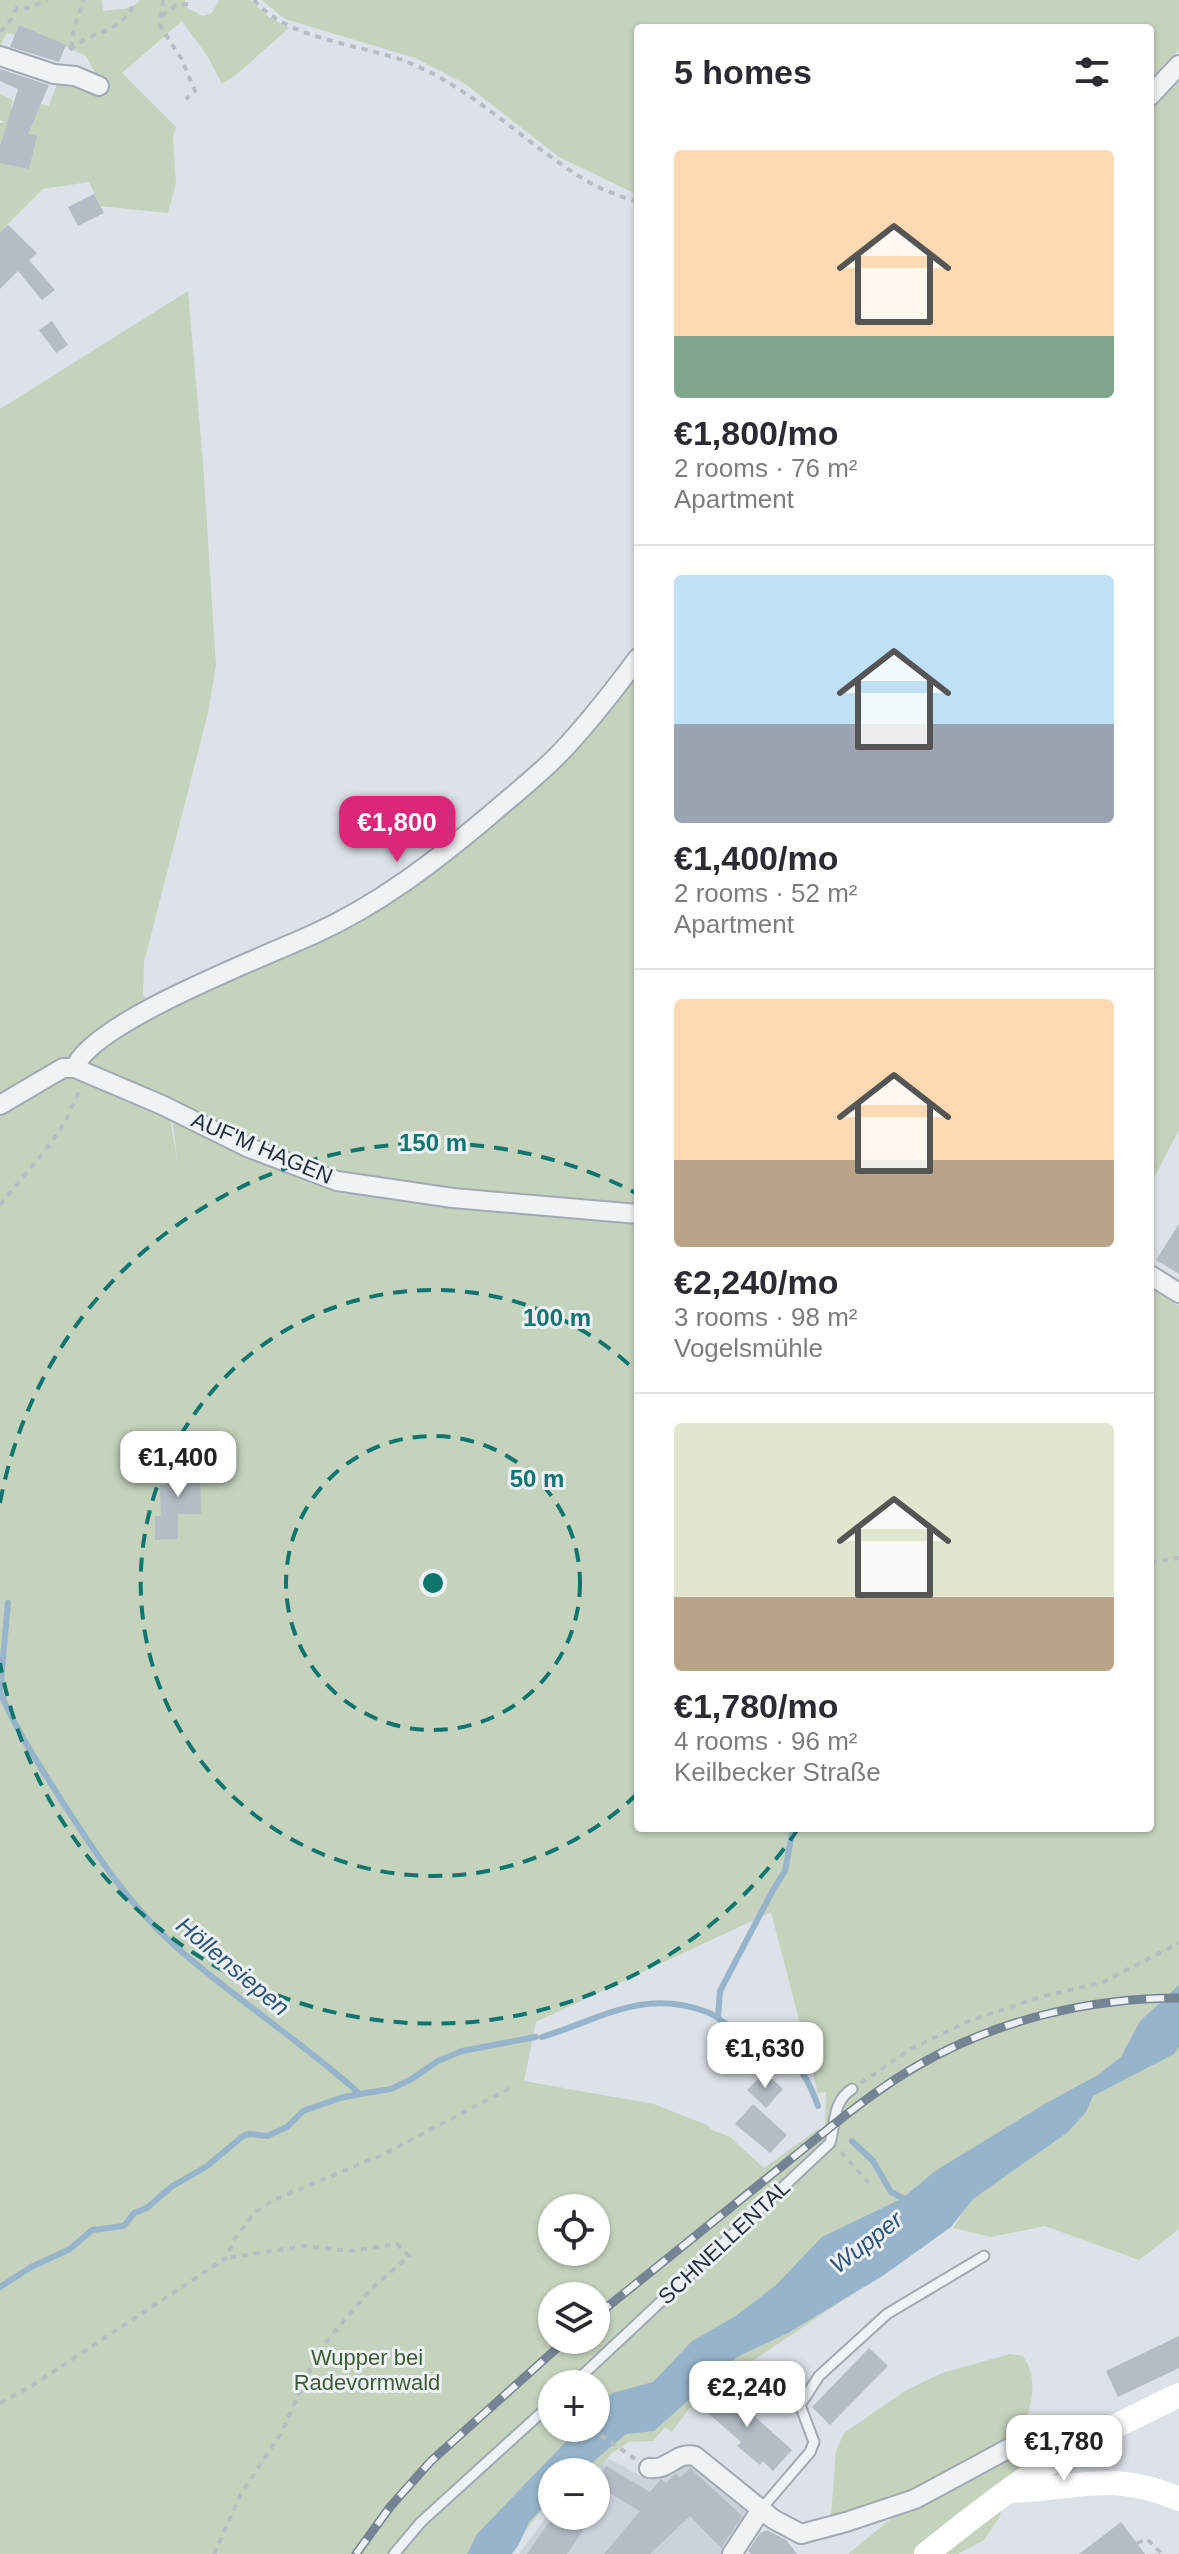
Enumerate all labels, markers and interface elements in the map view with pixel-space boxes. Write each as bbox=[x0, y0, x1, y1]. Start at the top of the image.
icon: filters bbox=[1070, 50, 1114, 94]
text: 5 homes bbox=[674, 53, 812, 91]
icon: home bbox=[822, 202, 966, 346]
text: €1,800/mo bbox=[674, 414, 838, 452]
text: 2 rooms · 76 m² bbox=[674, 453, 858, 483]
text: Apartment bbox=[674, 484, 794, 514]
icon: home bbox=[822, 627, 966, 771]
pin: €1,800 bbox=[332, 796, 462, 864]
text: €1,800 bbox=[357, 807, 437, 837]
text: €1,400/mo bbox=[674, 839, 838, 877]
text: 2 rooms · 52 m² bbox=[674, 878, 858, 908]
text: Apartment bbox=[674, 909, 794, 939]
icon: home bbox=[822, 1051, 966, 1195]
street label: AUF'M HAGEN bbox=[188, 1107, 336, 1189]
text: 150 m bbox=[399, 1129, 467, 1156]
text: €2,240/mo bbox=[674, 1263, 838, 1301]
text: 3 rooms · 98 m² bbox=[674, 1302, 858, 1332]
text: 100 m bbox=[523, 1304, 591, 1331]
text: Vogelsmühle bbox=[674, 1333, 823, 1363]
pin: €1,400 bbox=[113, 1431, 243, 1499]
text: €1,400 bbox=[138, 1442, 218, 1472]
text: 50 m bbox=[510, 1465, 564, 1492]
icon: home bbox=[822, 1475, 966, 1619]
centre of rings bbox=[419, 1569, 447, 1597]
text: €1,780/mo bbox=[674, 1687, 838, 1725]
text: 4 rooms · 96 m² bbox=[674, 1726, 858, 1756]
text: Keilbecker Straße bbox=[674, 1757, 881, 1787]
water label: Höllensiepen bbox=[171, 1911, 295, 2021]
pin: €1,630 bbox=[700, 2022, 830, 2090]
text: €1,630 bbox=[725, 2033, 805, 2063]
street label: SCHNELLENTAL bbox=[653, 2175, 795, 2309]
map controls bbox=[538, 2194, 610, 2530]
button: locate bbox=[538, 2194, 610, 2266]
water label: Wupper bbox=[825, 2205, 908, 2279]
button: layers bbox=[538, 2282, 610, 2354]
park label: Wupper bei Radevormwald bbox=[294, 2345, 440, 2395]
pin: €2,240 bbox=[682, 2361, 812, 2429]
button: + bbox=[538, 2370, 610, 2442]
text: €2,240 bbox=[707, 2372, 787, 2402]
pin: €1,780 bbox=[999, 2415, 1129, 2483]
text: €1,780 bbox=[1024, 2426, 1104, 2456]
button: − bbox=[538, 2458, 610, 2530]

